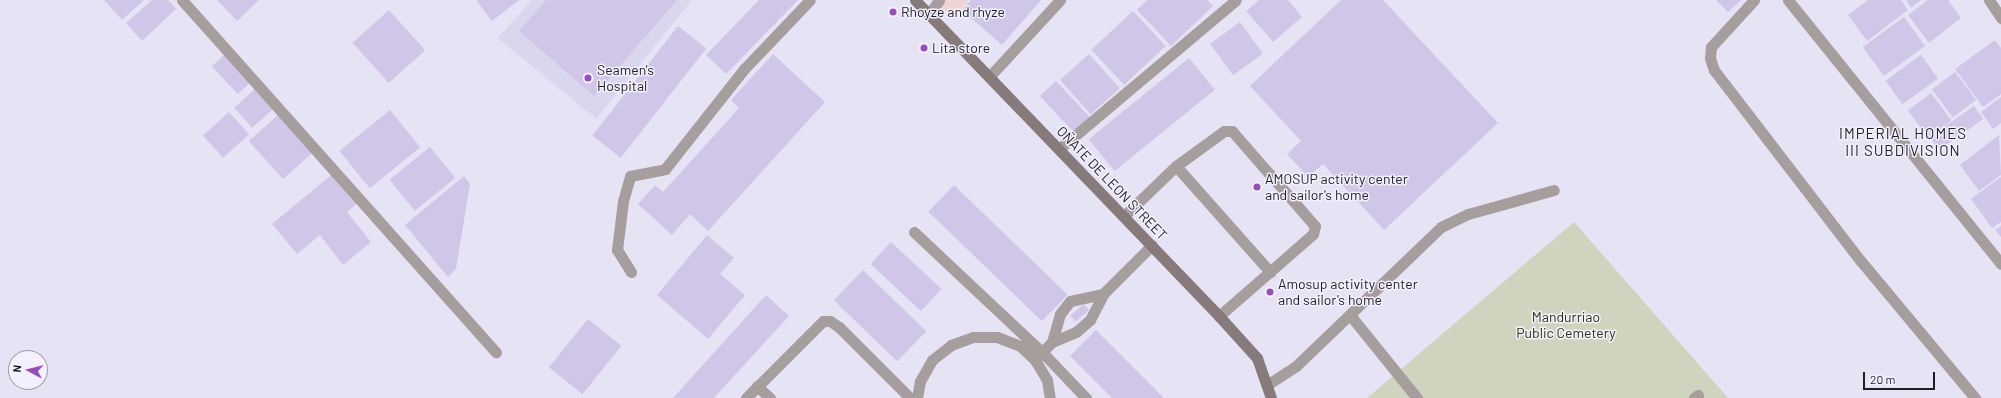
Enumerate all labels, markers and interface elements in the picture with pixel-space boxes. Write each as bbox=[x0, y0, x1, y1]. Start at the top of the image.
place label: Rhoyze and rhyze bbox=[901, 4, 1005, 20]
marker: Rhoyze and rhyze bbox=[888, 7, 898, 17]
place label: Lita store bbox=[932, 40, 990, 56]
marker: Lita store bbox=[919, 43, 929, 53]
place label: Seamen's Hospital bbox=[597, 62, 654, 94]
marker: Seamen's Hospital bbox=[582, 72, 594, 84]
street label: OÑATE DE LEON STREET bbox=[1053, 123, 1171, 243]
district label: IMPERIAL HOMES III SUBDIVISION bbox=[1839, 124, 1967, 159]
place label: AMOSUP activity center and sailor's home bbox=[1265, 171, 1408, 204]
marker: AMOSUP activity center and sailor's home bbox=[1252, 182, 1262, 192]
place label: Amosup activity center and sailor's home bbox=[1278, 276, 1418, 308]
marker: Amosup activity center and sailor's home bbox=[1265, 287, 1275, 297]
park label: Mandurriao Public Cemetery bbox=[1516, 309, 1616, 342]
north arrow bbox=[8, 350, 48, 390]
text: N bbox=[10, 364, 23, 373]
scale bar bbox=[1865, 364, 1937, 390]
text: 20 m bbox=[1870, 372, 1896, 386]

